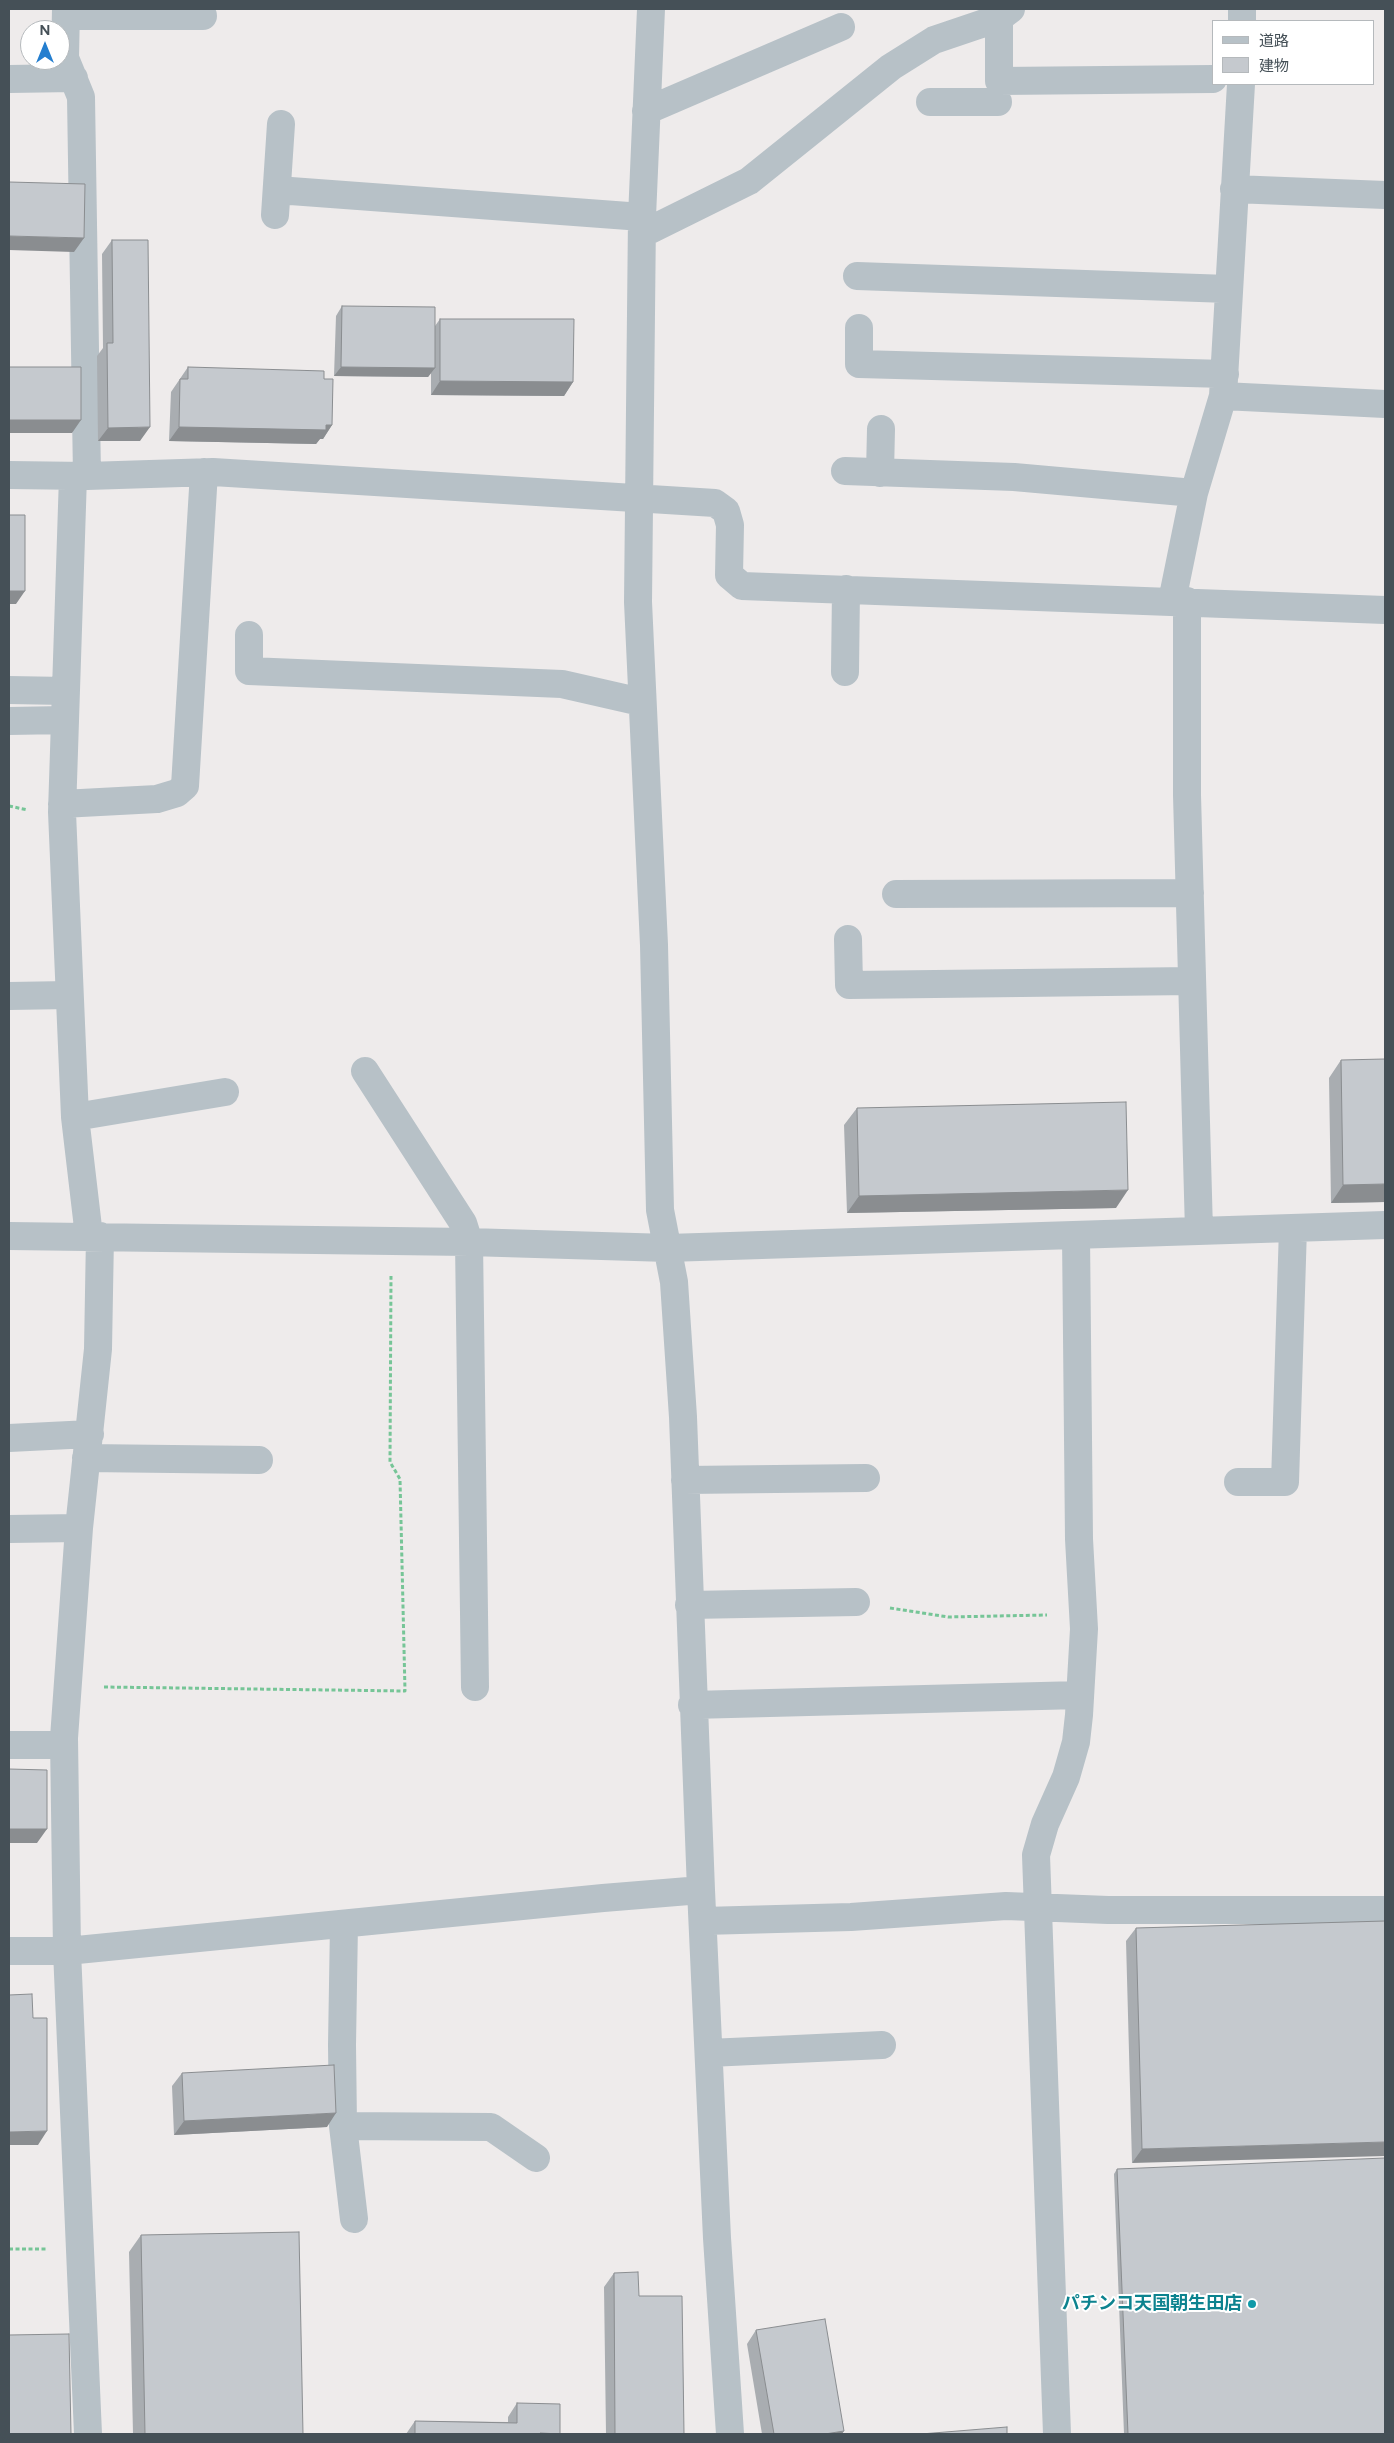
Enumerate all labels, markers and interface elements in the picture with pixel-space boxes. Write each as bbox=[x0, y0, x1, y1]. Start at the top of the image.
north arrow bbox=[20, 20, 70, 70]
legend bbox=[1212, 20, 1374, 85]
text: N bbox=[40, 22, 50, 39]
text: 道路 bbox=[1259, 32, 1289, 50]
text: 建物 bbox=[1259, 57, 1289, 75]
place label: パチンコ天国朝生田店 bbox=[1062, 2293, 1242, 2315]
marker: パチンコ天国朝生田店 bbox=[1246, 2298, 1258, 2310]

